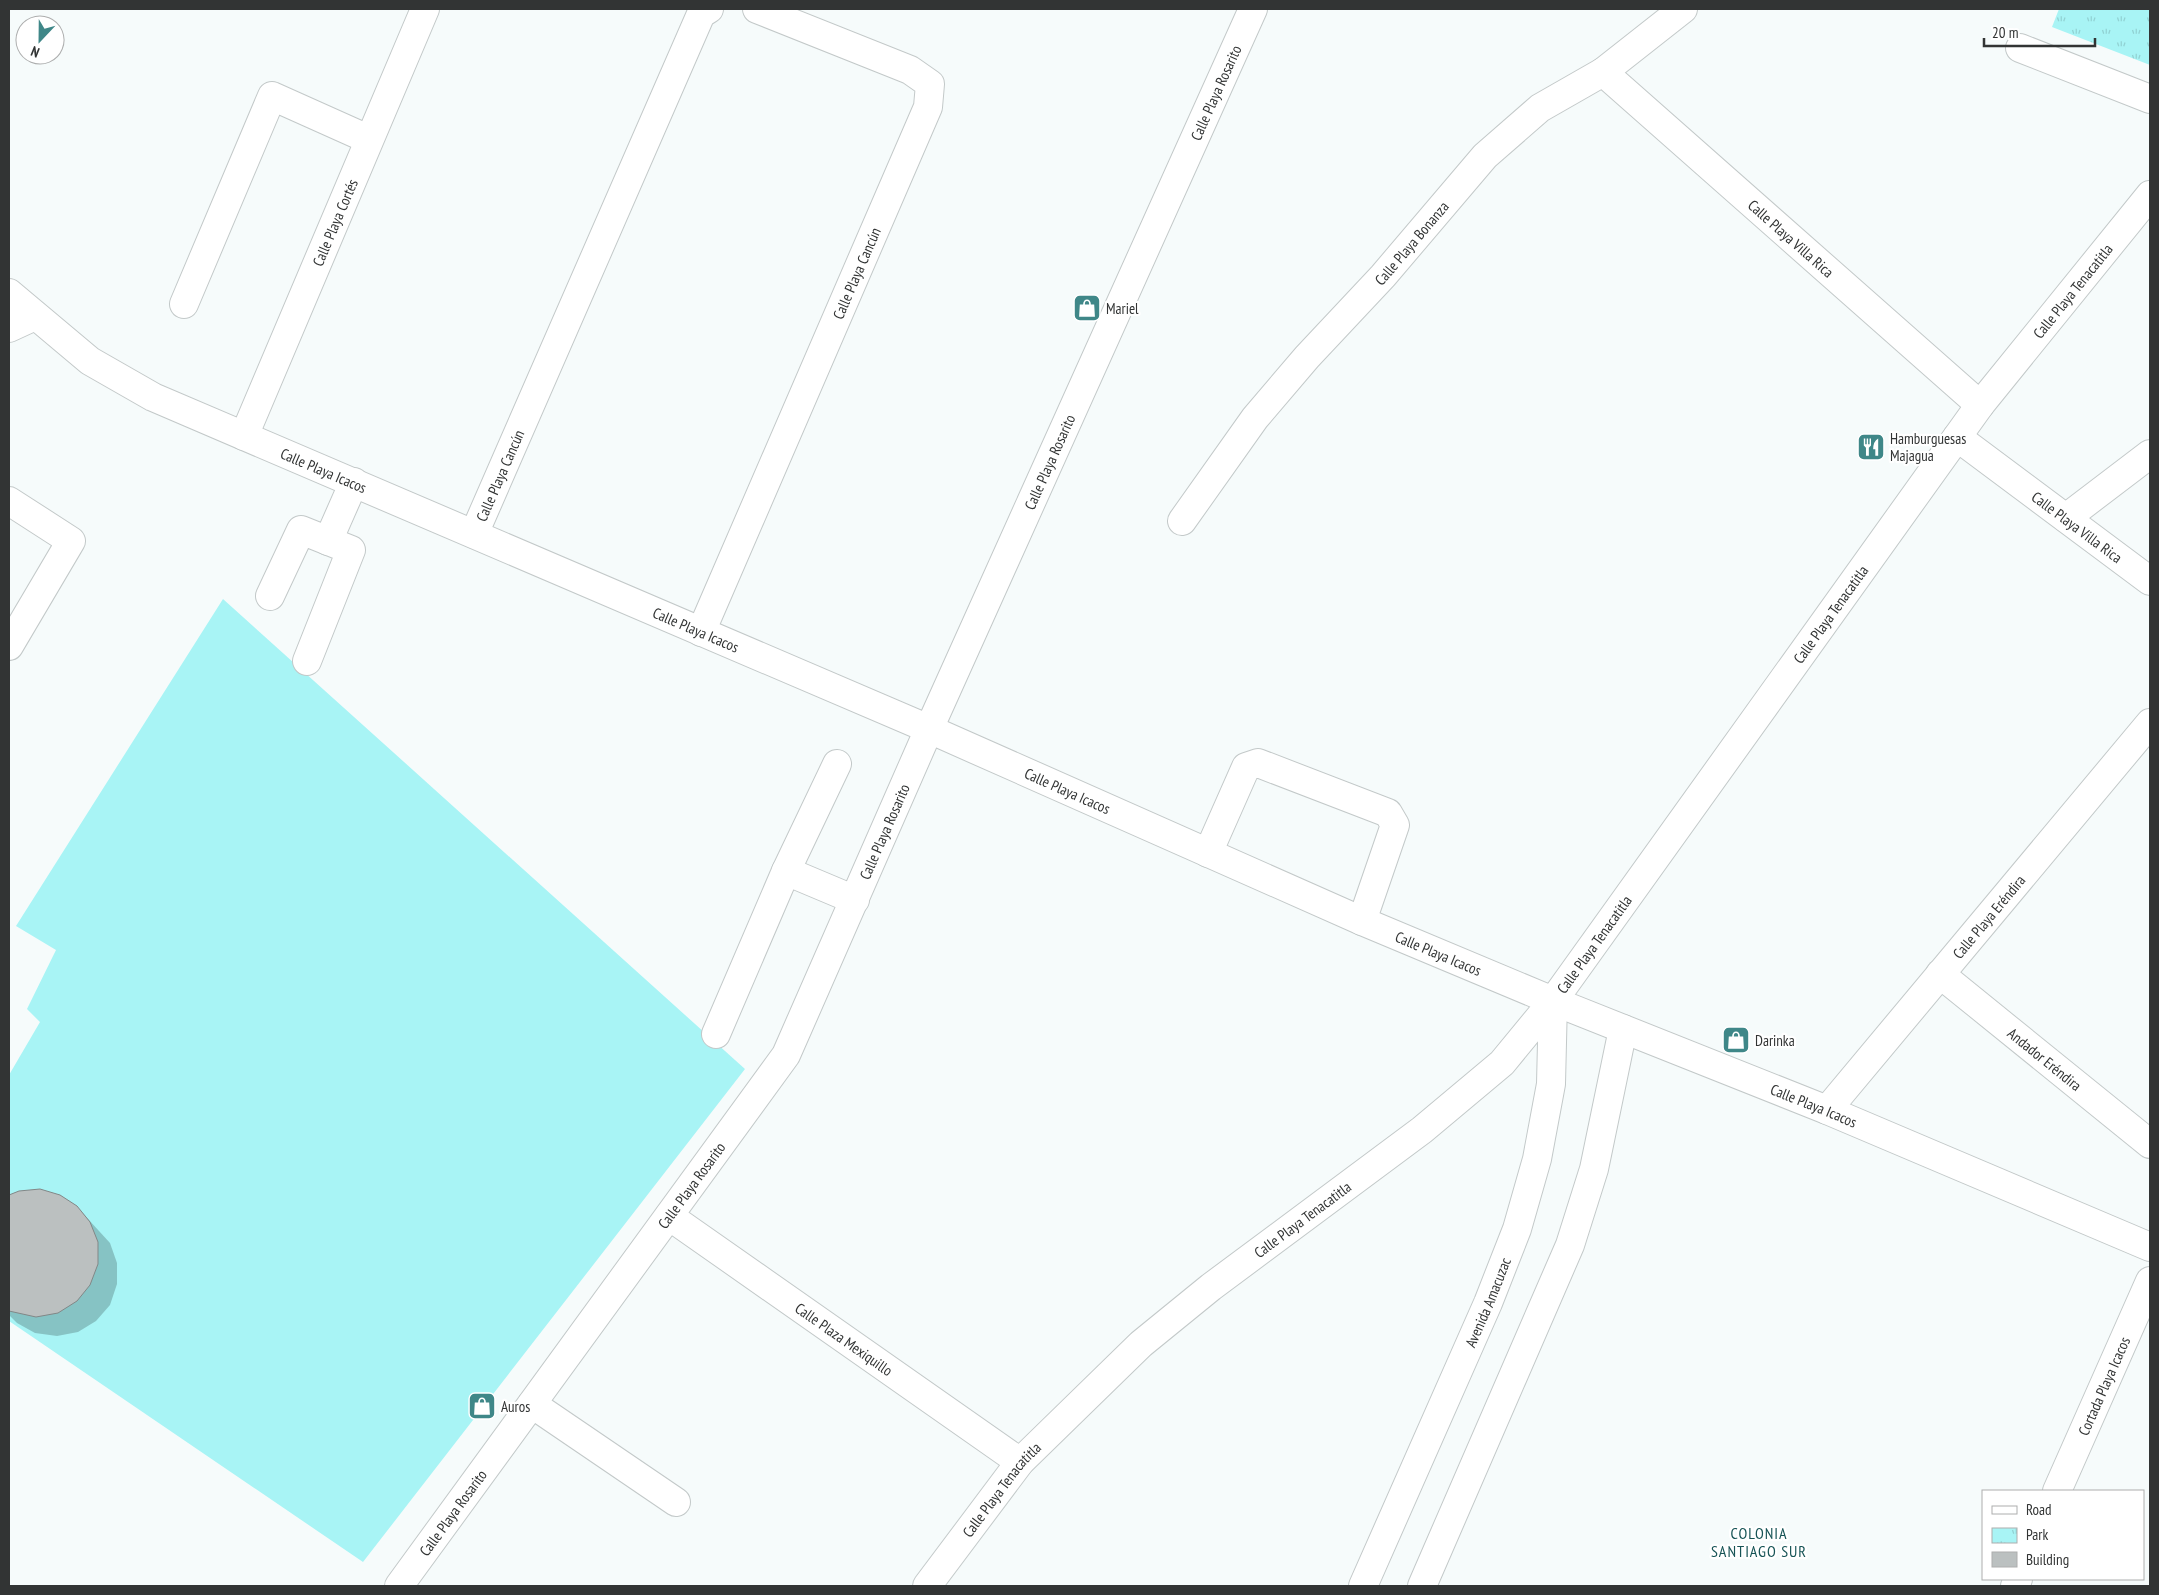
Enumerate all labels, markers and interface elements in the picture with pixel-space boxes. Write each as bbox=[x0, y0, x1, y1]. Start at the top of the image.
north arrow bbox=[15, 15, 65, 65]
scale bar bbox=[1984, 15, 2095, 47]
text: 20 m bbox=[1992, 23, 2018, 42]
text: N bbox=[28, 42, 42, 62]
street label: Calle Playa Rosarito bbox=[1186, 42, 1245, 143]
street label: Calle Playa Cortés bbox=[308, 176, 361, 269]
street label: Calle Playa Villa Rica bbox=[1744, 195, 1838, 281]
street label: Calle Playa Bonanza bbox=[1370, 197, 1452, 289]
street label: Calle Playa Cancún bbox=[828, 224, 884, 322]
street label: Calle Playa Tenacatitla bbox=[2028, 240, 2116, 342]
shop icon: Mariel bbox=[1072, 293, 1102, 323]
place label: Mariel bbox=[1106, 299, 1139, 318]
street label: Calle Playa Rosarito bbox=[1020, 411, 1079, 512]
street label: Calle Playa Cancún bbox=[471, 427, 528, 524]
place label: Hamburguesas Majagua bbox=[1890, 429, 1966, 465]
restaurant icon: Hamburguesas Majagua bbox=[1856, 432, 1886, 462]
street label: Calle Playa Icacos bbox=[278, 443, 370, 497]
street label: Calle Playa Villa Rica bbox=[2028, 487, 2126, 567]
street label: Calle Playa Tenacatitla bbox=[1789, 561, 1872, 667]
street label: Calle Playa Icacos bbox=[650, 603, 742, 656]
street label: Calle Playa Icacos bbox=[1022, 763, 1113, 818]
street label: Calle Playa Rosarito bbox=[855, 781, 913, 882]
street label: Calle Playa Eréndira bbox=[1948, 871, 2029, 962]
street label: Calle Playa Tenacatitla bbox=[1552, 891, 1635, 997]
street label: Calle Playa Icacos bbox=[1393, 927, 1485, 980]
street label: Andador Eréndira bbox=[2004, 1023, 2086, 1095]
shop icon: Darinka bbox=[1721, 1025, 1751, 1055]
place label: Darinka bbox=[1755, 1031, 1795, 1050]
street label: Calle Playa Icacos bbox=[1768, 1079, 1860, 1131]
street label: Calle Playa Rosarito bbox=[653, 1138, 729, 1232]
street label: Calle Playa Tenacatitla bbox=[1250, 1177, 1355, 1261]
street label: Avenida Amacuzac bbox=[1460, 1254, 1515, 1350]
street label: Calle Plaza Mexiquillo bbox=[792, 1298, 897, 1380]
street label: Cortada Playa Icacos bbox=[2073, 1334, 2134, 1438]
shop icon: Auros bbox=[467, 1391, 497, 1421]
place label: Auros bbox=[501, 1397, 530, 1416]
street label: Calle Playa Tenacatitla bbox=[958, 1438, 1045, 1541]
street label: Calle Playa Rosarito bbox=[415, 1466, 490, 1559]
legend bbox=[1982, 1490, 2144, 1580]
text: Road bbox=[2026, 1500, 2052, 1519]
district label: COLONIA SANTIAGO SUR bbox=[1711, 1523, 1807, 1561]
text: Park bbox=[2026, 1525, 2048, 1544]
text: Building bbox=[2026, 1550, 2069, 1569]

